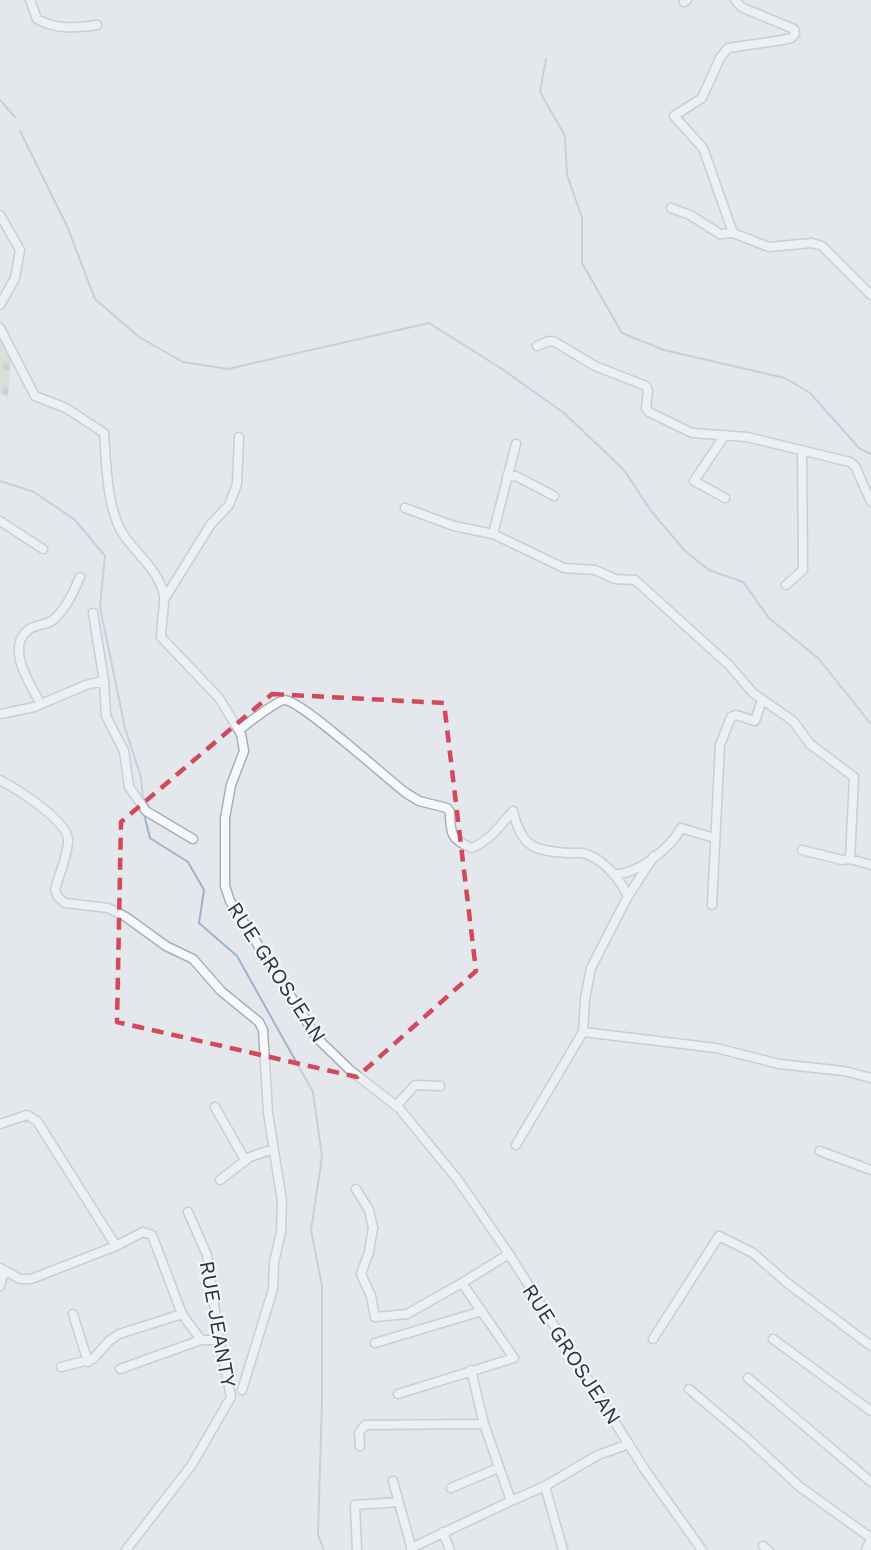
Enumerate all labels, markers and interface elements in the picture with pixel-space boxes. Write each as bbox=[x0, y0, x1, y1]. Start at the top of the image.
street label: RUE GROSJEAN bbox=[222, 897, 332, 1047]
street label: RUE JEANTY bbox=[195, 1259, 241, 1389]
street label: RUE GROSJEAN bbox=[517, 1279, 627, 1429]

